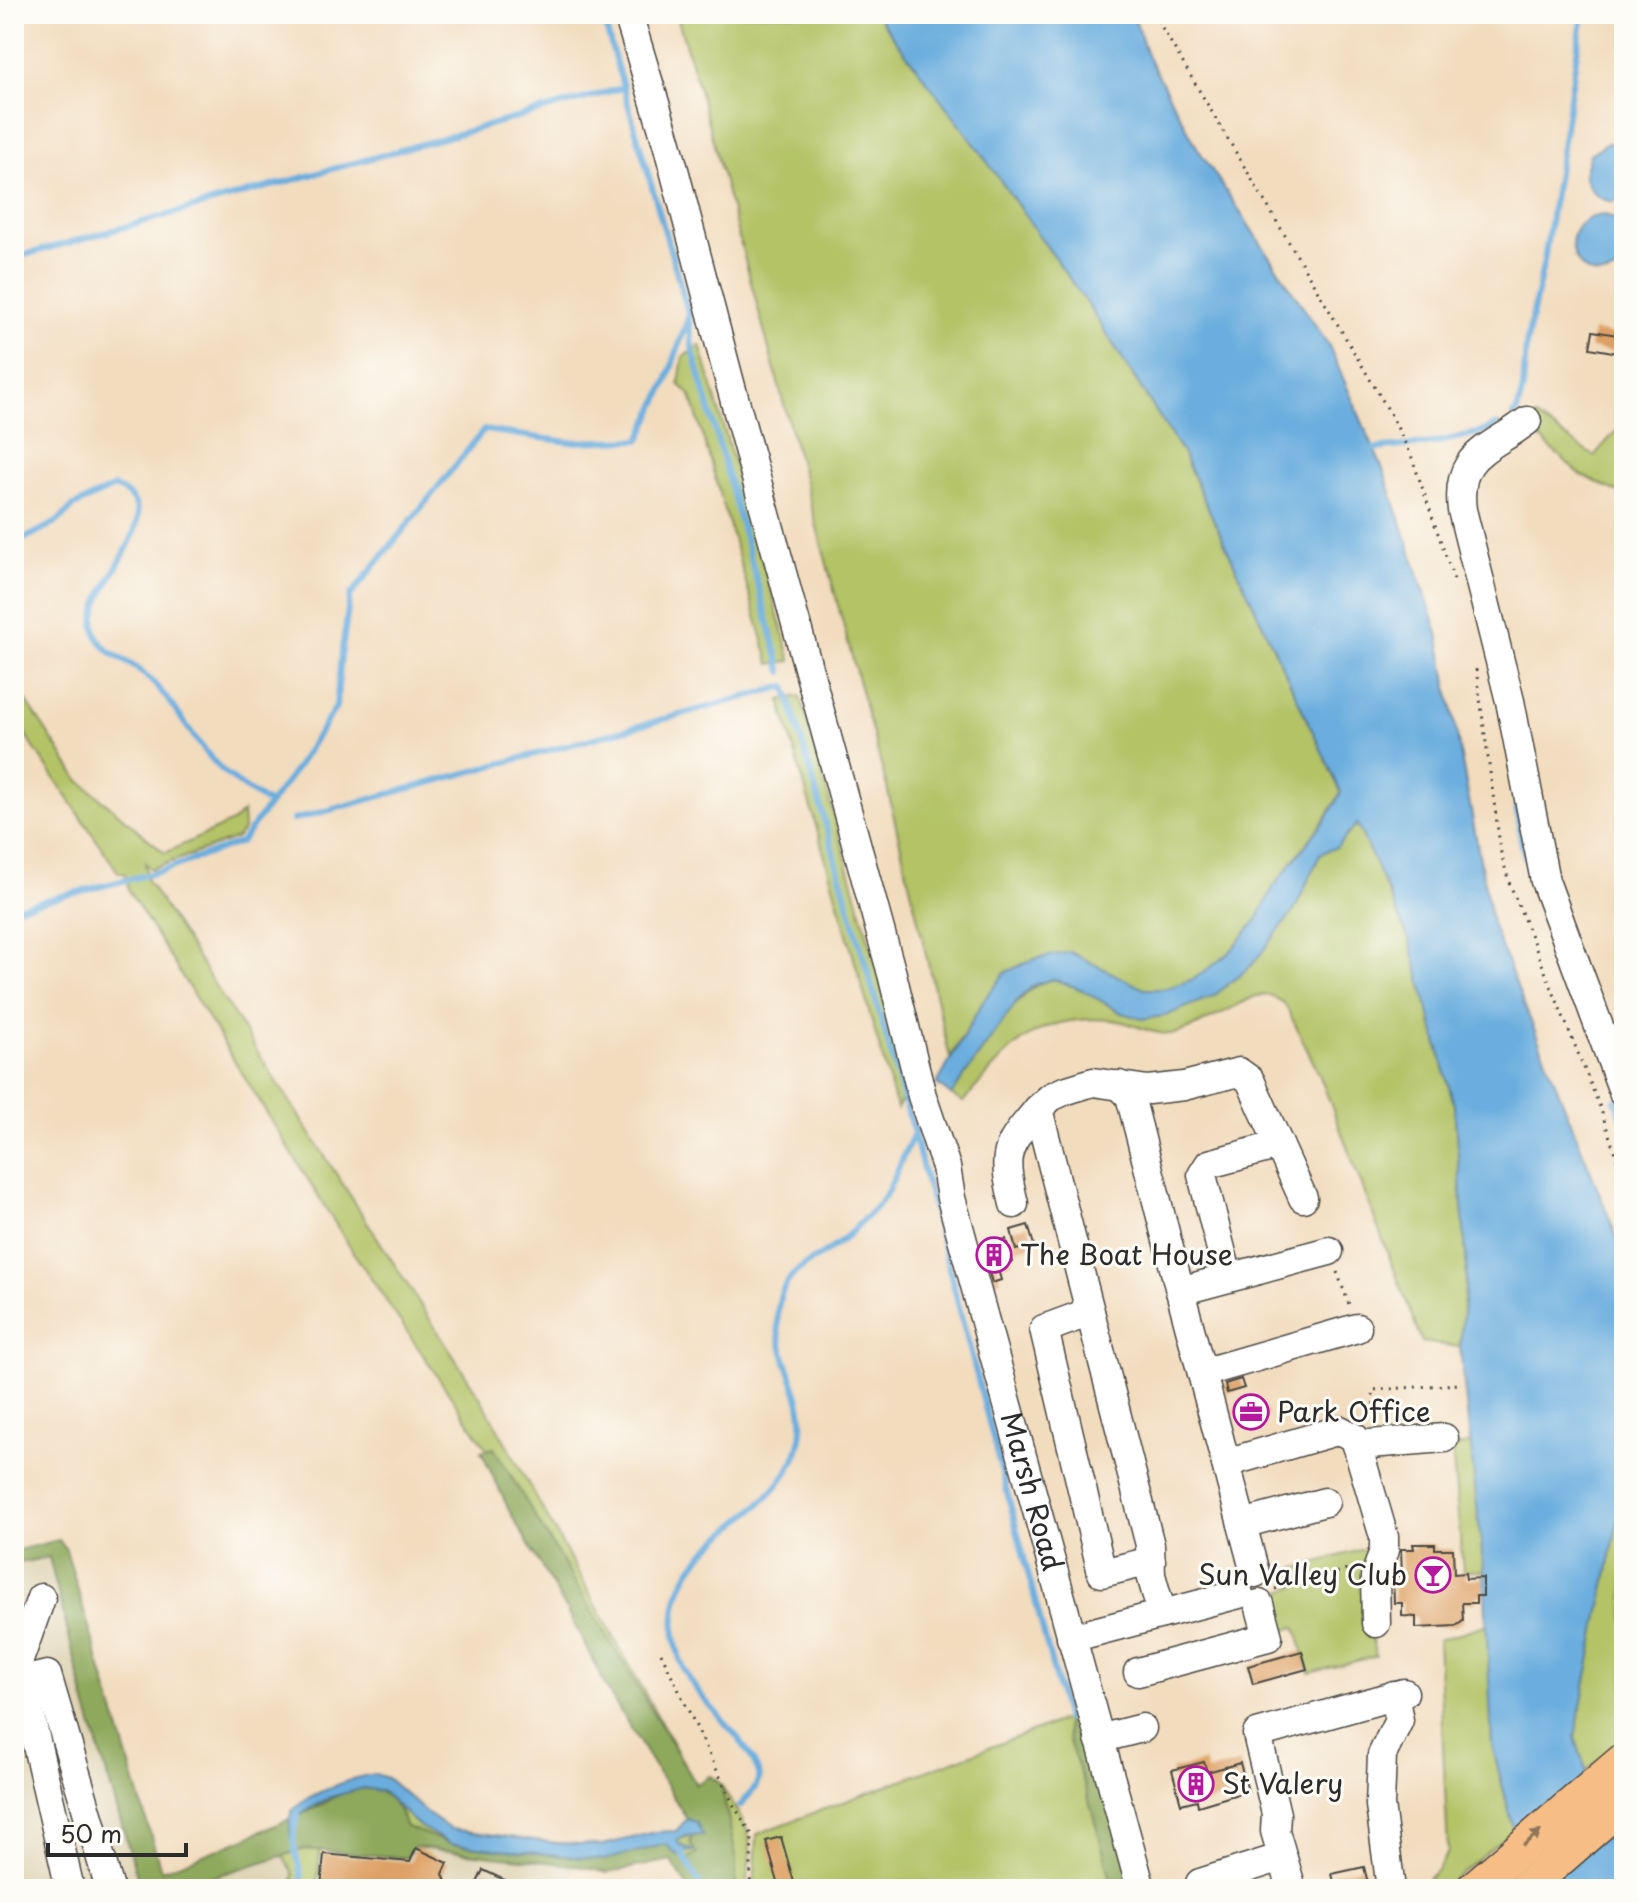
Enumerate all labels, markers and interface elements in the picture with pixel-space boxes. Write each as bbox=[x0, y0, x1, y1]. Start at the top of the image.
place label: The Boat House bbox=[1020, 1232, 1233, 1275]
building icon: The Boat House bbox=[975, 1236, 1013, 1274]
place label: Park Office bbox=[1277, 1389, 1431, 1432]
office icon: Park Office bbox=[1232, 1393, 1270, 1431]
street label: Marsh Road bbox=[991, 1407, 1075, 1575]
place label: Sun Valley Club bbox=[1198, 1552, 1407, 1595]
bar icon: Sun Valley Club bbox=[1414, 1556, 1452, 1594]
place label: St Valery bbox=[1222, 1761, 1343, 1804]
building icon: St Valery bbox=[1177, 1765, 1215, 1803]
scale bar bbox=[48, 1807, 186, 1857]
text: 50 m bbox=[60, 1815, 122, 1851]
one-way arrow bbox=[1522, 1830, 1542, 1847]

